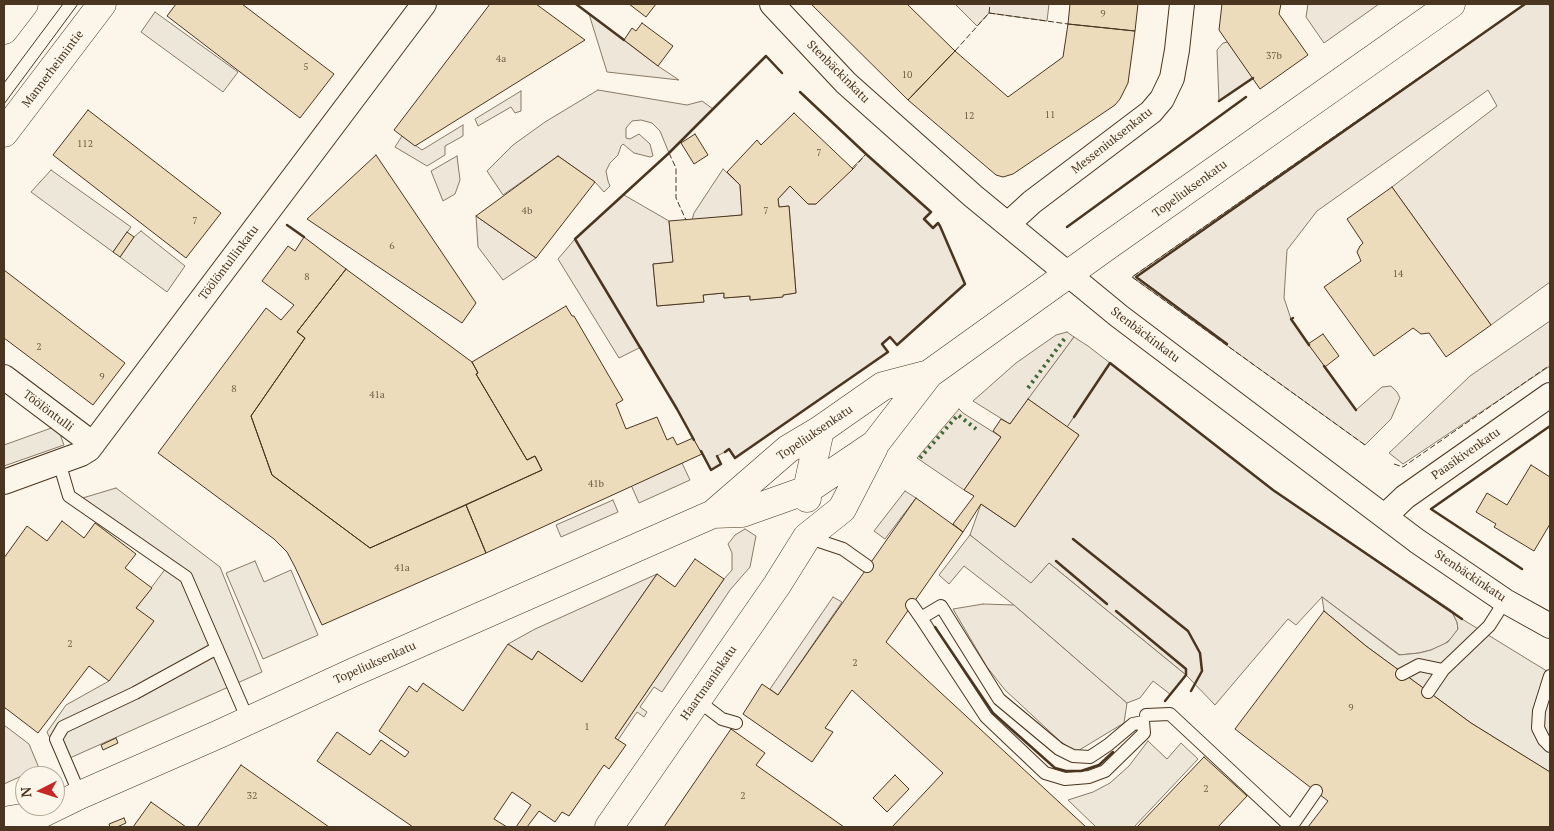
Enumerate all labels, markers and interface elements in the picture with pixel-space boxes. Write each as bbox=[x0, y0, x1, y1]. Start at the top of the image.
house number: 9 bbox=[1100, 8, 1106, 20]
street label: Mannerheimintie bbox=[19, 27, 87, 111]
street label: Stenbäckinkatu bbox=[804, 38, 872, 106]
house number: 37b bbox=[1266, 50, 1282, 62]
house number: 4a bbox=[496, 53, 506, 65]
house number: 5 bbox=[303, 61, 309, 73]
house number: 10 bbox=[902, 69, 912, 81]
street label: Messeniuksenkatu bbox=[1069, 105, 1155, 177]
house number: 11 bbox=[1045, 109, 1055, 121]
house number: 12 bbox=[964, 110, 974, 122]
house number: 112 bbox=[77, 138, 93, 150]
house number: 7 bbox=[816, 147, 822, 159]
street label: Topeliuksenkatu bbox=[1150, 157, 1230, 221]
house number: 4b bbox=[522, 205, 532, 217]
house number: 7 bbox=[763, 205, 769, 217]
house number: 7 bbox=[192, 215, 198, 227]
street label: Töölöntullinkatu bbox=[196, 223, 262, 303]
house number: 6 bbox=[389, 240, 395, 252]
house number: 14 bbox=[1393, 268, 1403, 280]
house number: 8 bbox=[304, 271, 310, 283]
street label: Stenbäckinkatu bbox=[1108, 304, 1182, 366]
house number: 2 bbox=[36, 341, 42, 353]
house number: 9 bbox=[99, 371, 105, 383]
house number: 8 bbox=[231, 383, 237, 395]
street label: Töölöntulli bbox=[20, 387, 76, 435]
house number: 41a bbox=[369, 389, 385, 401]
street label: Topeliuksenkatu bbox=[774, 402, 856, 464]
street label: Paasikivenkatu bbox=[1429, 425, 1503, 483]
house number: 41b bbox=[588, 478, 604, 490]
street label: Stenbäckinkatu bbox=[1432, 547, 1508, 605]
house number: 41a bbox=[394, 562, 410, 574]
house number: 2 bbox=[67, 638, 73, 650]
street label: Topeliuksenkatu bbox=[332, 638, 418, 688]
street label: Haartmaninkatu bbox=[678, 643, 740, 723]
house number: 2 bbox=[852, 657, 858, 669]
house number: 9 bbox=[1348, 702, 1354, 714]
house number: 1 bbox=[584, 721, 590, 733]
north arrow bbox=[15, 766, 65, 816]
house number: 2 bbox=[1203, 783, 1209, 795]
text: N bbox=[16, 786, 35, 798]
house number: 32 bbox=[247, 790, 257, 802]
house number: 2 bbox=[740, 790, 746, 802]

